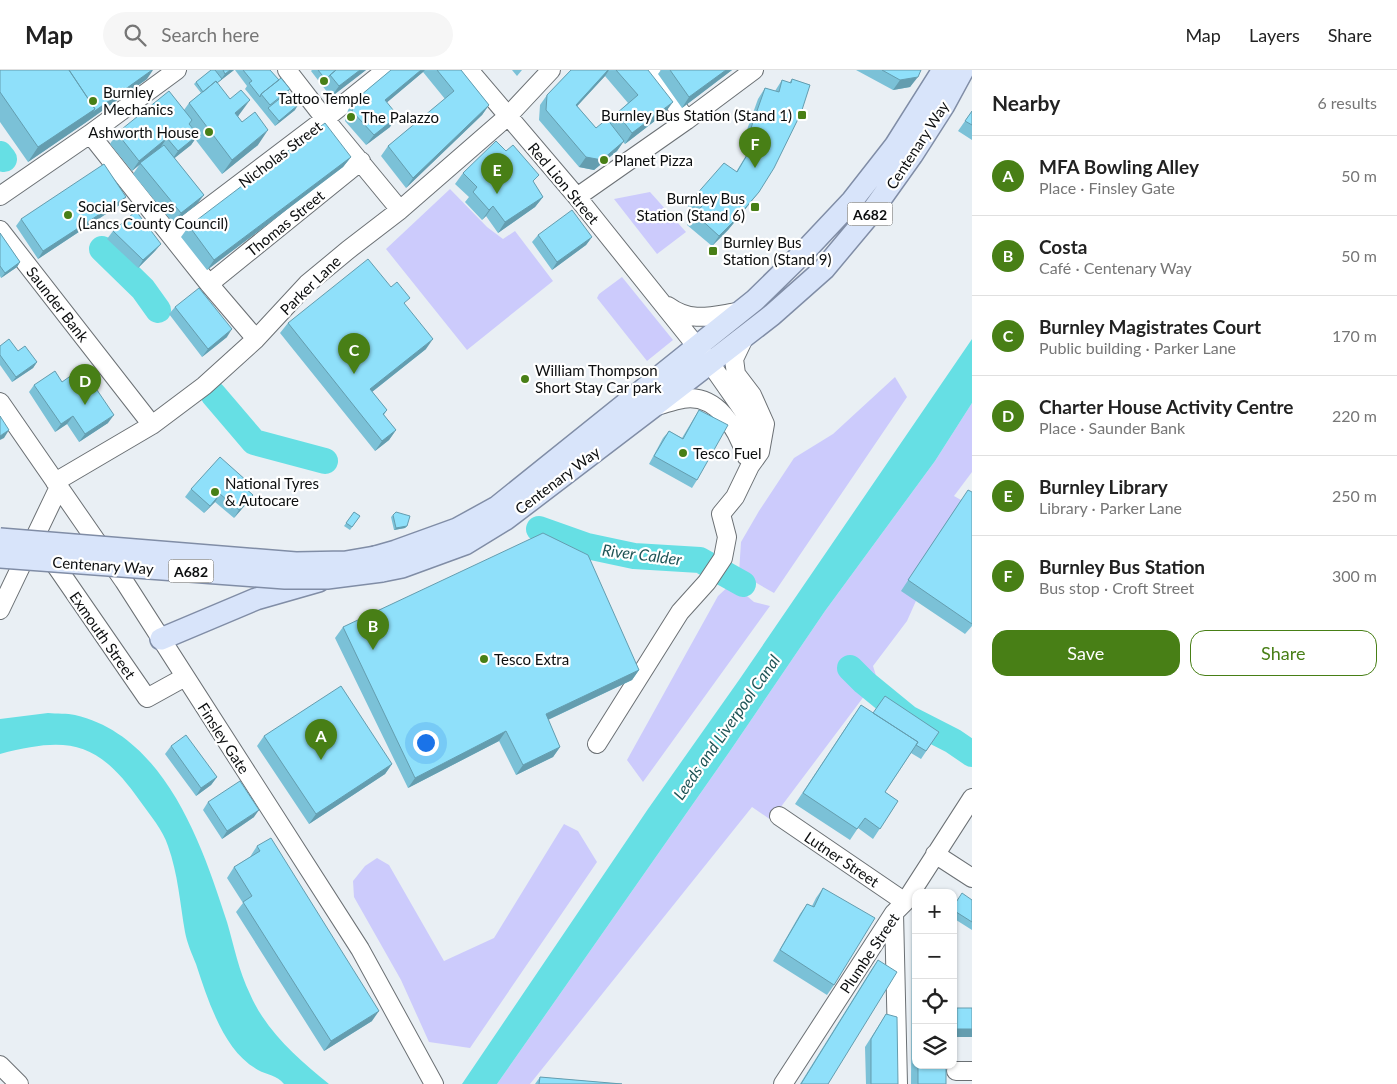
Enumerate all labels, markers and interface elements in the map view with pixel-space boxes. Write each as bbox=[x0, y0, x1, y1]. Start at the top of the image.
search box bbox=[103, 12, 453, 57]
text: Map bbox=[25, 20, 73, 49]
icon: search bbox=[121, 21, 149, 49]
text: Search here bbox=[161, 23, 259, 46]
text: Map bbox=[1185, 24, 1221, 46]
text: Layers bbox=[1249, 24, 1300, 46]
text: Share bbox=[1328, 24, 1372, 46]
marker: Tattoo Temple bbox=[318, 75, 330, 87]
place label: Burnley Mechanics bbox=[103, 83, 173, 118]
place label: Tattoo Temple bbox=[278, 89, 370, 107]
text: Nearby bbox=[992, 90, 1060, 115]
text: 6 results bbox=[1317, 93, 1377, 112]
marker: Burnley Mechanics bbox=[87, 95, 99, 107]
street label: Centenary Way bbox=[882, 97, 952, 192]
place label: Burnley Bus Station (Stand 1) bbox=[601, 106, 792, 124]
place label: The Palazzo bbox=[361, 108, 439, 126]
marker: Burnley Bus Station (Stand 1) bbox=[796, 109, 808, 121]
marker: The Palazzo bbox=[345, 111, 357, 123]
street label: Nicholas Street bbox=[235, 116, 326, 191]
place label: Ashworth House bbox=[88, 123, 199, 141]
marker: Ashworth House bbox=[203, 126, 215, 138]
pin: F bbox=[739, 127, 771, 168]
street label: Red Lion Street bbox=[525, 139, 604, 228]
place label: Planet Pizza bbox=[614, 151, 693, 169]
pin: E bbox=[481, 153, 513, 194]
marker: Planet Pizza bbox=[598, 154, 610, 166]
text: MFA Bowling Alley bbox=[1039, 155, 1199, 178]
text: A bbox=[1002, 166, 1014, 185]
text: 50 m bbox=[1341, 166, 1377, 185]
text: Place · Finsley Gate bbox=[1039, 178, 1175, 197]
street label: Thomas Street bbox=[242, 186, 328, 260]
place label: Burnley Bus Station (Stand 6) bbox=[637, 189, 745, 224]
place label: Social Services (Lancs County Council) bbox=[78, 197, 228, 232]
marker: Burnley Bus Station (Stand 6) bbox=[749, 201, 761, 213]
road number: A682 bbox=[848, 202, 892, 226]
marker: Social Services (Lancs County Council) bbox=[62, 209, 74, 221]
place label: Burnley Bus Station (Stand 9) bbox=[723, 233, 831, 268]
text: Costa bbox=[1039, 235, 1087, 258]
marker: Burnley Bus Station (Stand 9) bbox=[707, 245, 719, 257]
text: B bbox=[1003, 246, 1013, 265]
text: 50 m bbox=[1341, 246, 1377, 265]
street label: Parker Lane bbox=[276, 252, 344, 318]
text: Café · Centenary Way bbox=[1039, 258, 1192, 277]
street label: Saunder Bank bbox=[23, 263, 93, 346]
text: Burnley Magistrates Court bbox=[1039, 315, 1261, 338]
text: C bbox=[1003, 326, 1013, 345]
text: 170 m bbox=[1332, 326, 1377, 345]
pin: C bbox=[338, 333, 370, 374]
text: Public building · Parker Lane bbox=[1039, 338, 1236, 357]
place label: William Thompson Short Stay Car park bbox=[535, 361, 662, 396]
pin: D bbox=[69, 364, 101, 405]
marker: William Thompson Short Stay Car park bbox=[519, 373, 531, 385]
text: Charter House Activity Centre bbox=[1039, 395, 1293, 418]
text: D bbox=[1002, 406, 1014, 425]
text: 220 m bbox=[1332, 406, 1377, 425]
text: Place · Saunder Bank bbox=[1039, 418, 1185, 437]
street label: Centenary Way bbox=[511, 442, 603, 518]
place label: Tesco Fuel bbox=[693, 444, 762, 462]
marker: Tesco Fuel bbox=[677, 447, 689, 459]
place label: National Tyres & Autocare bbox=[225, 474, 319, 509]
text: Burnley Library bbox=[1039, 475, 1168, 498]
marker: National Tyres & Autocare bbox=[209, 486, 221, 498]
text: E bbox=[1003, 486, 1013, 505]
text: 250 m bbox=[1332, 486, 1377, 505]
text: Library · Parker Lane bbox=[1039, 498, 1182, 517]
water label: River Calder bbox=[601, 540, 683, 568]
street label: Centenary Way bbox=[52, 552, 154, 578]
text: Burnley Bus Station bbox=[1039, 555, 1205, 578]
road number: A682 bbox=[168, 560, 214, 582]
text: F bbox=[1003, 566, 1013, 585]
text: 300 m bbox=[1332, 566, 1377, 585]
text: Bus stop · Croft Street bbox=[1039, 578, 1194, 597]
street label: Exmouth Street bbox=[66, 588, 140, 683]
pin: B bbox=[357, 609, 389, 650]
button: Save bbox=[992, 630, 1180, 676]
button: Share bbox=[1190, 630, 1377, 676]
place label: Tesco Extra bbox=[494, 650, 569, 668]
water label: Leeds and Liverpool Canal bbox=[669, 651, 783, 803]
marker: Tesco Extra bbox=[478, 653, 490, 665]
street label: Finsley Gate bbox=[194, 699, 254, 777]
pin: A bbox=[305, 719, 337, 760]
your location bbox=[413, 730, 439, 756]
street label: Lutner Street bbox=[801, 828, 883, 891]
map controls bbox=[912, 889, 957, 1069]
button: + bbox=[912, 889, 957, 934]
street label: Plumbe Street bbox=[836, 909, 903, 997]
button: − bbox=[912, 934, 957, 979]
button: locate bbox=[912, 979, 957, 1024]
button: layers bbox=[912, 1024, 957, 1069]

